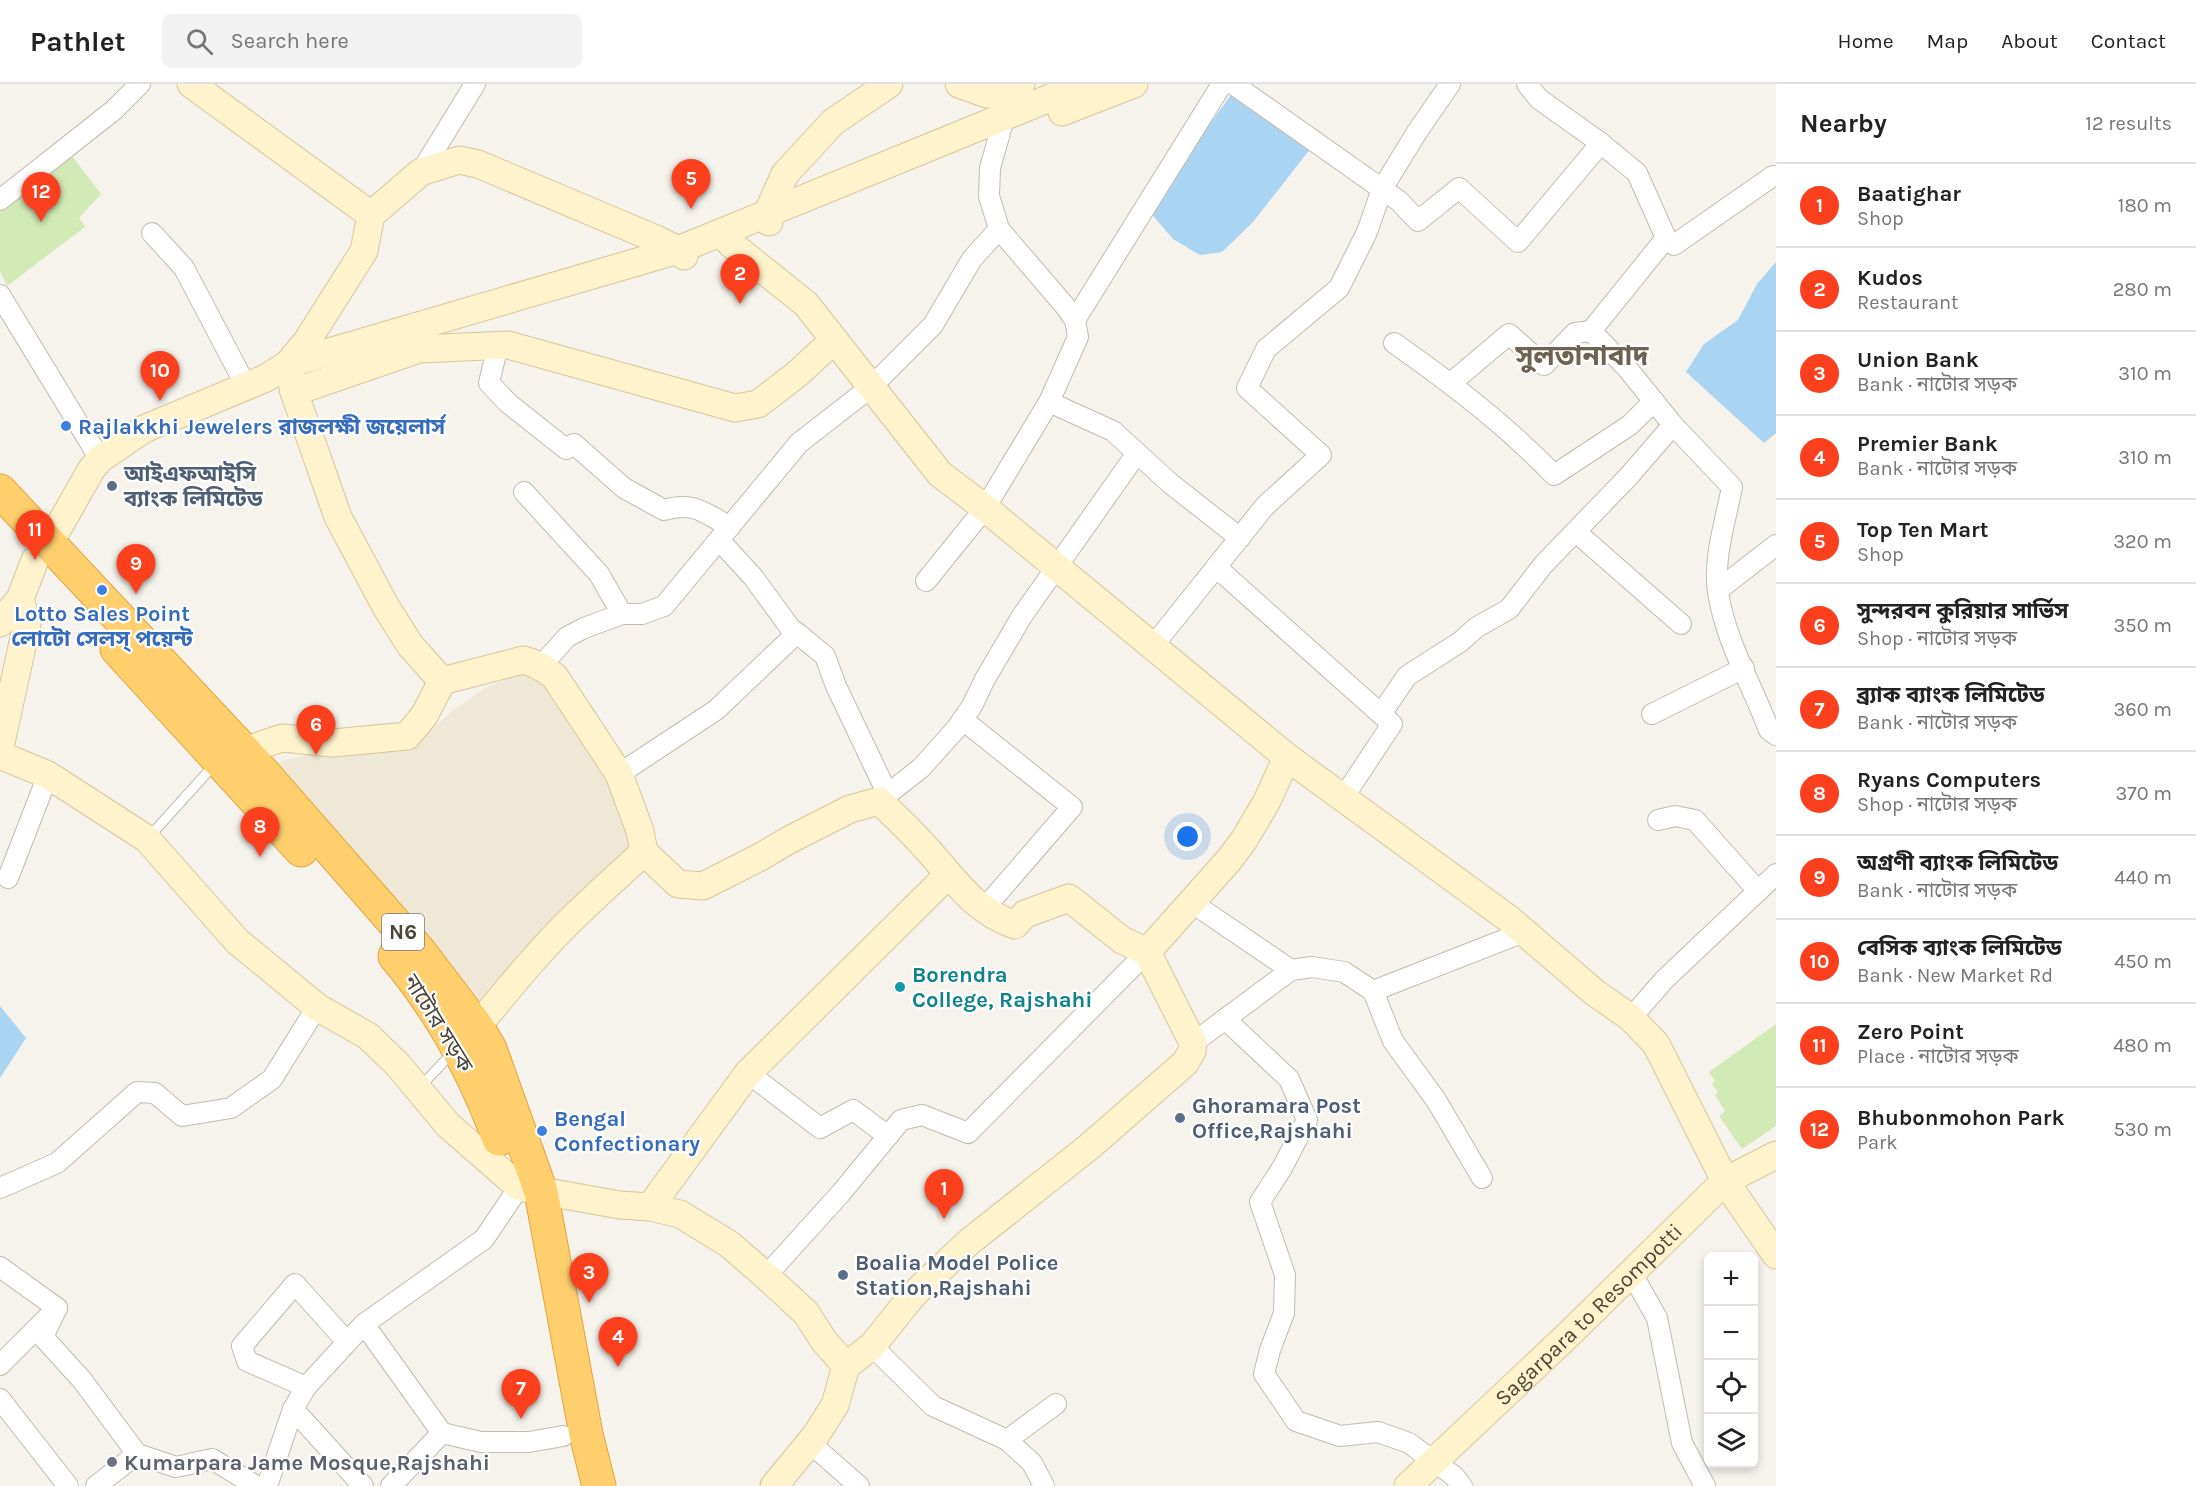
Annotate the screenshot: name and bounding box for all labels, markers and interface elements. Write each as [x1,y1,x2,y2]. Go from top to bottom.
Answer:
search box [162,14,582,68]
text: Pathlet [30,25,126,58]
icon: search [183,25,216,58]
text: Search here [231,28,349,54]
text: Home [1838,29,1894,53]
text: Map [1927,29,1968,53]
text: About [2001,29,2058,53]
text: Contact [2091,29,2166,53]
text: Nearby [1800,108,1887,139]
text: 12 results [2085,112,2172,135]
pin: 5 [672,160,710,209]
pin: 12 [22,172,60,222]
text: Baatighar [1857,181,1961,207]
text: 1 [1816,194,1823,217]
text: 180 m [2118,194,2172,217]
text: Shop [1857,207,1904,230]
pin: 2 [720,254,760,304]
text: Kudos [1857,265,1923,291]
text: 2 [1813,278,1826,301]
text: 280 m [2113,278,2172,301]
text: Restaurant [1857,291,1959,314]
district label: সুলতানাবাদ [1515,339,1650,373]
text: Union Bank [1857,347,1979,373]
pin: 10 [140,352,180,401]
text: 3 [1813,362,1826,385]
text: 310 m [2118,362,2172,385]
text: Bank · নাটোর সড়ক [1857,373,2017,396]
place label: Rajlakkhi Jewelers রাজলক্ষী জয়েলার্স [78,413,447,440]
marker: Rajlakkhi Jewelers রাজলক্ষী জয়েলার্স [59,419,73,433]
text: Premier Bank [1857,431,1998,457]
text: 4 [1814,446,1825,469]
text: 310 m [2118,446,2172,469]
text: Bank · নাটোর সড়ক [1857,457,2017,480]
place label: আইএফআইসি ব্যাংক লিমিটেড [123,461,264,512]
marker: আইএফআইসি ব্যাংক লিমিটেড [105,479,119,493]
pin: 11 [15,510,54,560]
text: Top Ten Mart [1857,517,1988,543]
text: 5 [1814,530,1825,553]
text: 320 m [2113,530,2172,553]
text: Shop [1857,543,1904,566]
pin: 9 [116,544,156,594]
marker: Lotto Sales Point লোটো সেলস্ পয়েন্ট [95,583,109,597]
text: সুন্দরবন কুরিয়ার সার্ভিস [1857,598,2069,624]
place label: Lotto Sales Point লোটো সেলস্ পয়েন্ট [11,601,194,652]
text: 6 [1813,614,1826,637]
text: 350 m [2114,614,2172,637]
text: Shop · নাটোর সড়ক [1857,627,2017,650]
text: ব্র্যাক ব্যাংক লিমিটেড [1857,682,2045,708]
text: 7 [1815,698,1824,721]
text: 360 m [2113,698,2172,721]
pin: 6 [296,706,336,755]
text: Bank · নাটোর সড়ক [1857,711,2017,734]
text: Ryans Computers [1857,767,2041,793]
text: 8 [1813,782,1826,805]
text: 370 m [2115,782,2172,805]
text: Shop · নাটোর সড়ক [1857,793,2017,816]
pin: 8 [240,808,280,857]
your location [1173,822,1202,851]
text: অগ্রণী ব্যাংক লিমিটেড [1857,850,2058,876]
text: 9 [1813,866,1826,889]
text: 440 m [2114,866,2172,889]
text: Bank · নাটোর সড়ক [1857,879,2017,902]
road number: N6 [382,914,424,950]
text: বেসিক ব্যাংক লিমিটেড [1857,935,2062,961]
text: 10 [1810,950,1829,973]
text: 450 m [2114,950,2172,973]
place label: Borendra College, Rajshahi [912,962,1093,1013]
text: Bank · New Market Rd [1857,964,2053,987]
street label: নাটোর সড়ক [397,969,479,1077]
marker: Borendra College, Rajshahi [893,980,907,994]
text: Zero Point [1857,1019,1964,1045]
text: 11 [1812,1034,1827,1057]
text: 480 m [2113,1034,2172,1057]
text: Place · নাটোর সড়ক [1857,1045,2019,1068]
place label: Ghoramara Post Office,Rajshahi [1192,1093,1361,1144]
text: Bhubonmohon Park [1857,1105,2064,1131]
place label: Bengal Confectionary [554,1106,700,1157]
marker: Ghoramara Post Office,Rajshahi [1173,1111,1187,1125]
text: 12 [1810,1118,1829,1141]
text: 530 m [2114,1118,2172,1141]
marker: Bengal Confectionary [535,1124,549,1138]
text: Park [1857,1131,1898,1154]
pin: 1 [924,1170,964,1219]
street label: Sagarpara to Resompotti [1490,1218,1688,1411]
place label: Boalia Model Police Station,Rajshahi [855,1250,1059,1301]
map controls [1704,1252,1758,1468]
button: + [1704,1252,1758,1306]
pin: 3 [570,1254,608,1303]
marker: Boalia Model Police Station,Rajshahi [836,1268,850,1282]
button: − [1704,1306,1758,1360]
pin: 4 [598,1318,638,1367]
button: locate [1704,1360,1758,1414]
pin: 7 [502,1370,540,1419]
button: layers [1704,1414,1758,1468]
place label: Kumarpara Jame Mosque,Rajshahi [124,1450,490,1476]
marker: Kumarpara Jame Mosque,Rajshahi [105,1455,119,1469]

